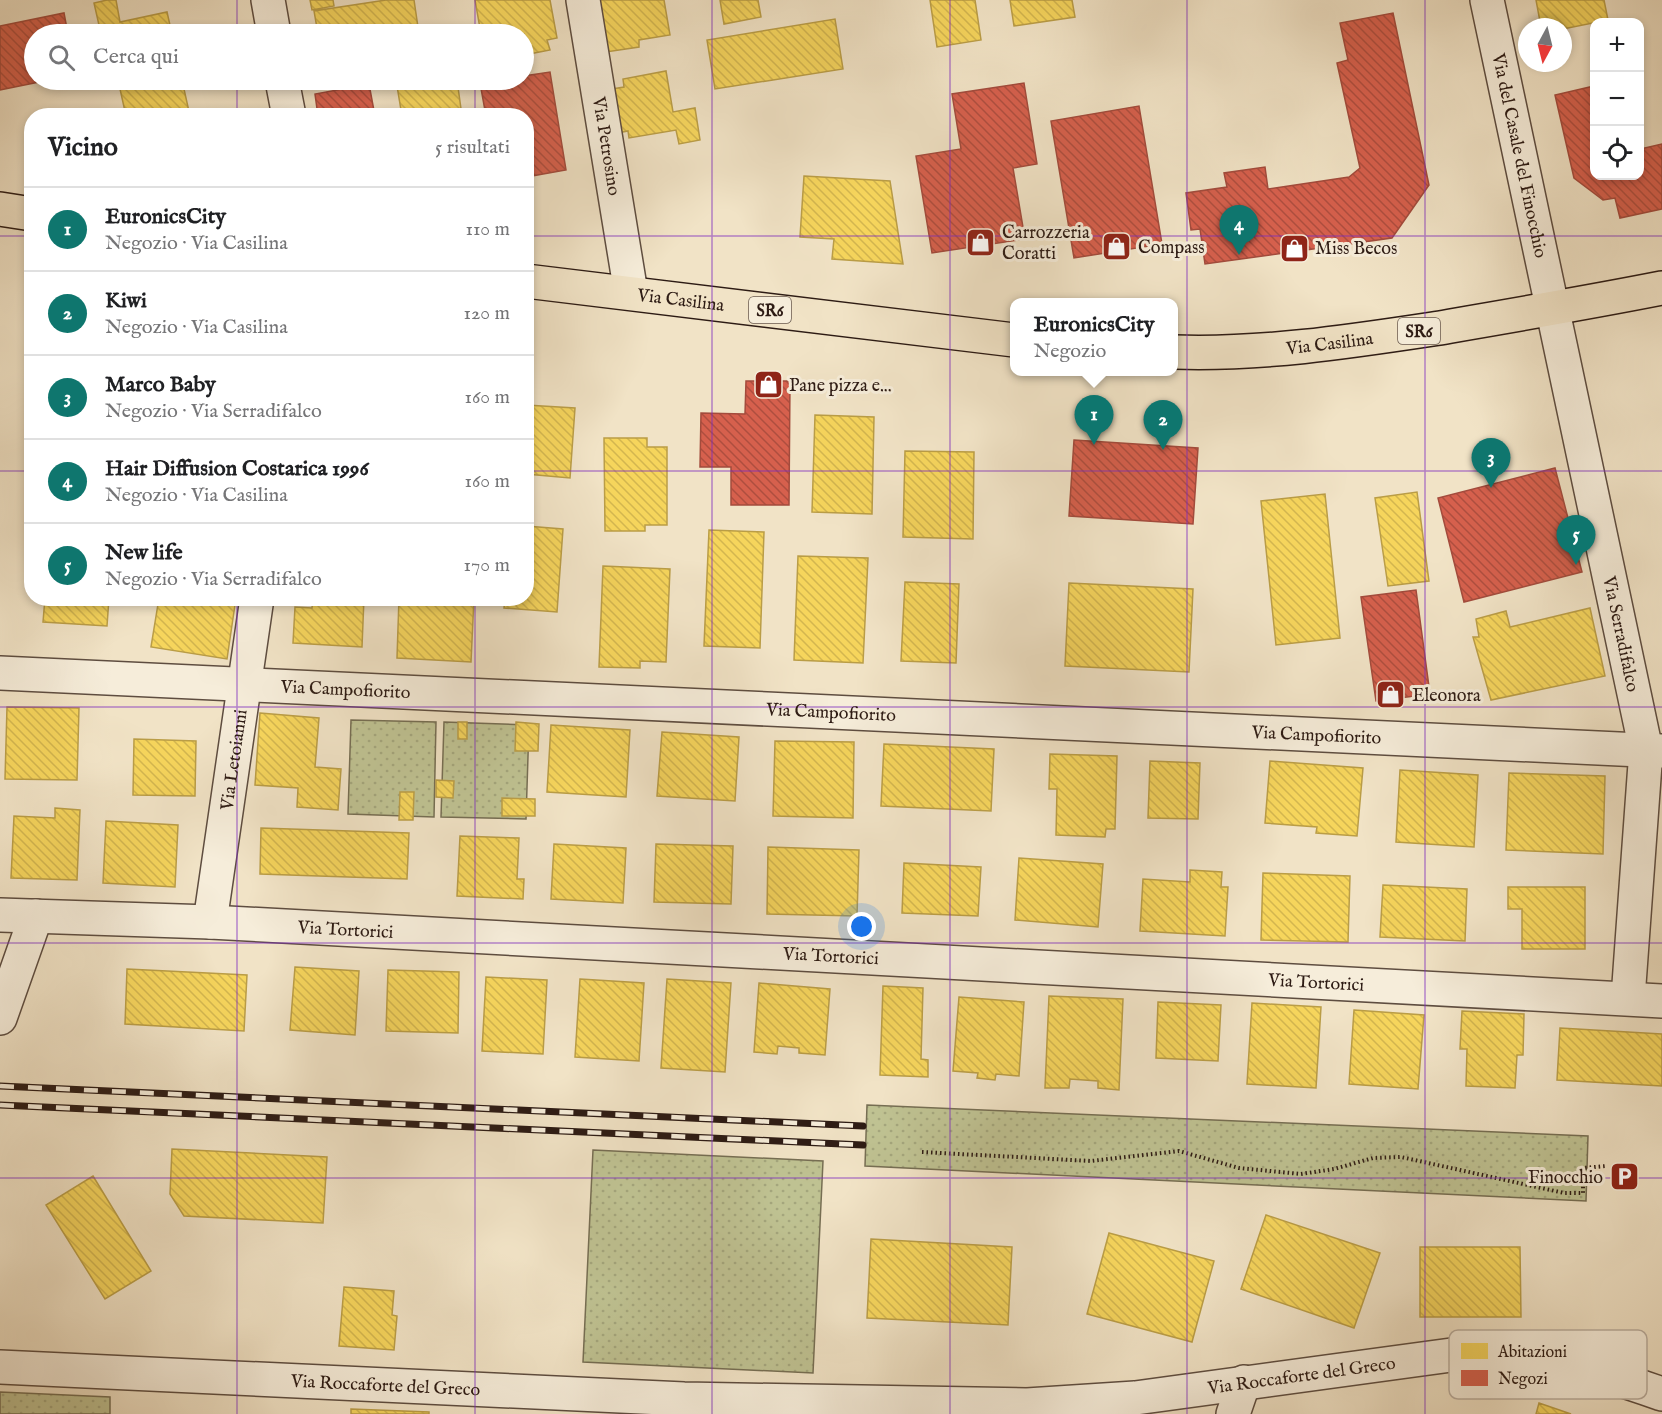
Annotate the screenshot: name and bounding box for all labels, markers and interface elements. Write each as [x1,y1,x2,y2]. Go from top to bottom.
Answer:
north arrow [1518,18,1572,72]
map controls [1590,18,1644,180]
button: + [1590,18,1644,72]
search box [24,24,534,90]
icon: search [45,41,78,74]
text: Cerca qui [93,43,179,71]
street label: Via del Casale del Finocchio [1485,50,1551,261]
button: − [1590,72,1644,126]
street label: Via Petrosino [586,94,625,198]
button: locate [1590,126,1644,180]
text: Vicino [48,131,118,164]
text: 5 risultati [435,135,510,160]
text: EuronicsCity [105,203,226,231]
pin: 4 [1220,206,1258,255]
text: 1 [64,217,71,242]
text: 110 m [466,217,510,242]
place label: Carrozzeria Coratti [1002,222,1090,266]
shop icon: Carrozzeria Coratti [965,226,997,258]
text: Negozio · Via Casilina [105,231,288,256]
shop icon: Compass [1101,231,1133,263]
shop icon: Miss Becos [1278,232,1310,264]
place label: Compass [1138,237,1205,260]
place label: Miss Becos [1315,238,1397,261]
street label: Via Casilina [635,284,726,318]
text: Kiwi [105,287,147,315]
road number: SR6 [749,297,791,323]
popup [1010,298,1178,376]
text: 2 [63,301,72,326]
text: 120 m [464,301,510,326]
text: EuronicsCity [1033,311,1155,339]
text: Negozio · Via Casilina [105,315,288,340]
road number: SR6 [1398,318,1440,344]
street label: Via Casilina [1284,328,1375,361]
text: Negozio [1033,339,1106,364]
shop icon: Pane pizza e... [752,369,784,401]
text: Marco Baby [105,371,216,399]
place label: Pane pizza e... [789,375,892,398]
text: 3 [64,385,71,410]
text: 160 m [464,385,510,410]
pin: 1 [1074,396,1114,445]
text: Negozio · Via Serradifalco [105,399,322,424]
pin: 2 [1144,400,1182,450]
pin: 3 [1472,438,1510,488]
text: Hair Diffusion Costarica 1996 [105,455,369,483]
text: 4 [63,469,72,494]
text: 160 m [464,469,510,494]
text: Negozio · Via Casilina [105,483,288,508]
pin: 5 [1556,516,1596,565]
text: New life [105,539,183,567]
text: 5 [64,553,71,578]
text: 170 m [464,553,510,578]
text: Negozio · Via Serradifalco [105,567,322,592]
street label: Via Serradifalco [1596,573,1643,695]
street label: Via Campofiorito [279,676,411,705]
shop icon: Eleonora [1375,679,1407,711]
place label: Eleonora [1412,685,1481,708]
street label: Via Campofiorito [765,699,897,728]
street label: Via Letoianni [216,708,254,813]
street label: Via Campofiorito [1250,722,1382,751]
your location [847,912,876,941]
street label: Via Tortorici [296,917,394,945]
street label: Via Tortorici [781,943,880,971]
street label: Via Tortorici [1267,970,1365,998]
parking icon: Finocchio [1608,1161,1640,1193]
place label: Finocchio [1528,1167,1603,1190]
legend [1449,1330,1647,1399]
text: Abitazioni [1497,1343,1567,1363]
street label: Via Roccaforte del Greco [1205,1353,1397,1401]
text: Negozi [1498,1370,1548,1390]
street label: Via Roccaforte del Greco [289,1371,481,1402]

